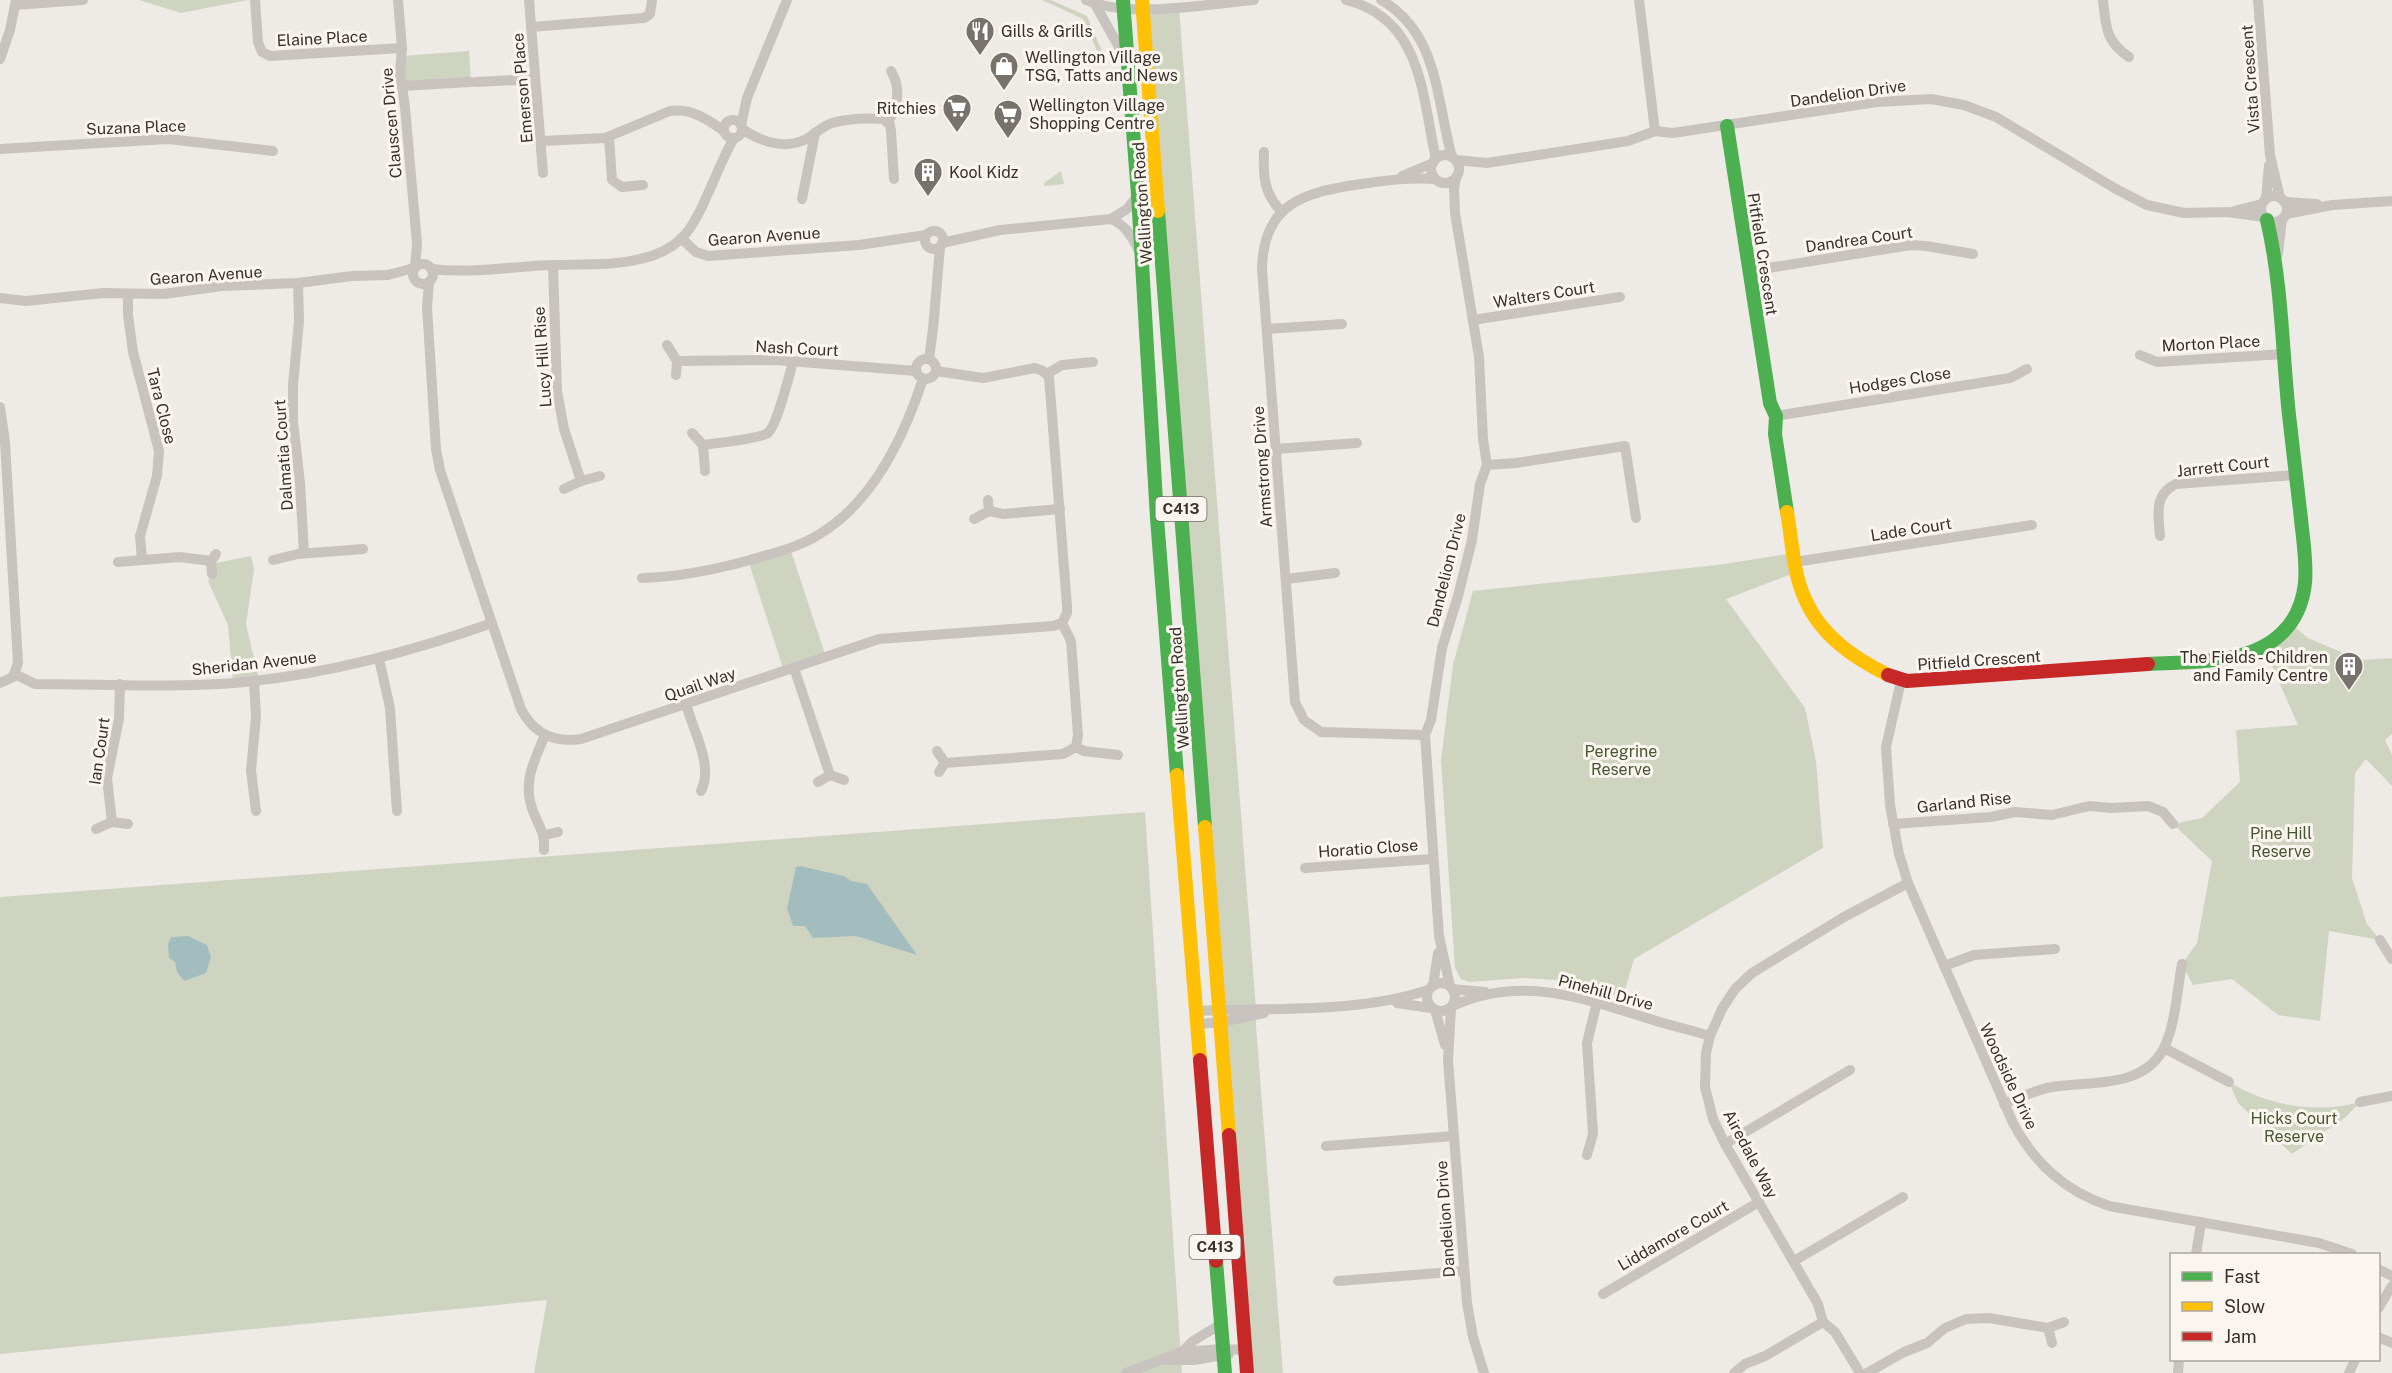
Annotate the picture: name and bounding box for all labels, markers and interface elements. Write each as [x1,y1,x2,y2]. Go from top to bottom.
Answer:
restaurant icon: Gills & Grills [964,15,996,57]
place label: Gills & Grills [1001,22,1093,41]
street label: Vista Crescent [2237,24,2264,134]
street label: Elaine Place [276,27,368,50]
street label: Emerson Place [508,32,537,144]
place label: Wellington Village TSG, Tatts and News [1025,48,1178,85]
shop icon: Wellington Village TSG, Tatts and News [988,50,1020,92]
street label: Clauscen Drive [377,67,406,179]
street label: Dandelion Drive [1789,76,1907,111]
supermarket icon: Ritchies [941,92,973,134]
place label: Wellington Village Shopping Centre [1029,96,1165,133]
supermarket icon: Wellington Village Shopping Centre [992,98,1024,140]
place label: Ritchies [876,99,936,118]
street label: Suzana Place [86,116,186,139]
street label: Wellington Road [1129,141,1156,265]
building icon: Kool Kidz [912,156,944,198]
place label: Kool Kidz [949,163,1019,182]
street label: Pitfield Crescent [1743,191,1782,317]
street label: Gearon Avenue [707,223,821,250]
street label: Dandrea Court [1804,223,1914,256]
street label: Gearon Avenue [149,262,263,289]
street label: Walters Court [1492,277,1596,312]
street label: Lucy Hill Rise [529,306,555,408]
street label: Morton Place [2161,331,2261,356]
street label: Nash Court [755,337,839,360]
street label: Hodges Close [1848,363,1952,398]
street label: Tara Close [143,366,180,446]
street label: Dalmatia Court [270,399,297,511]
street label: Armstrong Drive [1249,405,1276,529]
street label: Jarrett Court [2176,452,2270,481]
road number: C413 [1156,497,1206,521]
street label: Dandelion Drive [1423,511,1470,629]
street label: Lade Court [1869,514,1953,545]
street label: Wellington Road [1166,626,1193,750]
street label: Sheridan Avenue [191,647,318,680]
street label: Pitfield Crescent [1917,647,2041,674]
place label: The Fields - Children and Family Centre [2180,648,2328,685]
building icon: The Fields - Children and Family Centre [2333,650,2365,692]
street label: Quail Way [662,663,739,706]
street label: Ian Court [85,716,114,786]
park label: Peregrine Reserve [1585,742,1657,779]
street label: Garland Rise [1916,788,2012,817]
park label: Pine Hill Reserve [2250,824,2312,861]
street label: Horatio Close [1317,836,1419,861]
street label: Pinehill Drive [1556,971,1655,1014]
street label: Woodside Drive [1976,1020,2041,1132]
street label: Airedale Way [1719,1107,1782,1202]
park label: Hicks Court Reserve [2250,1109,2338,1146]
street label: Dandelion Drive [1432,1160,1459,1278]
street label: Liddamore Court [1615,1196,1732,1275]
road number: C413 [1190,1235,1240,1259]
legend [2170,1253,2380,1361]
text: Fast [2224,1266,2260,1287]
text: Slow [2224,1296,2265,1317]
text: Jam [2224,1326,2257,1347]

